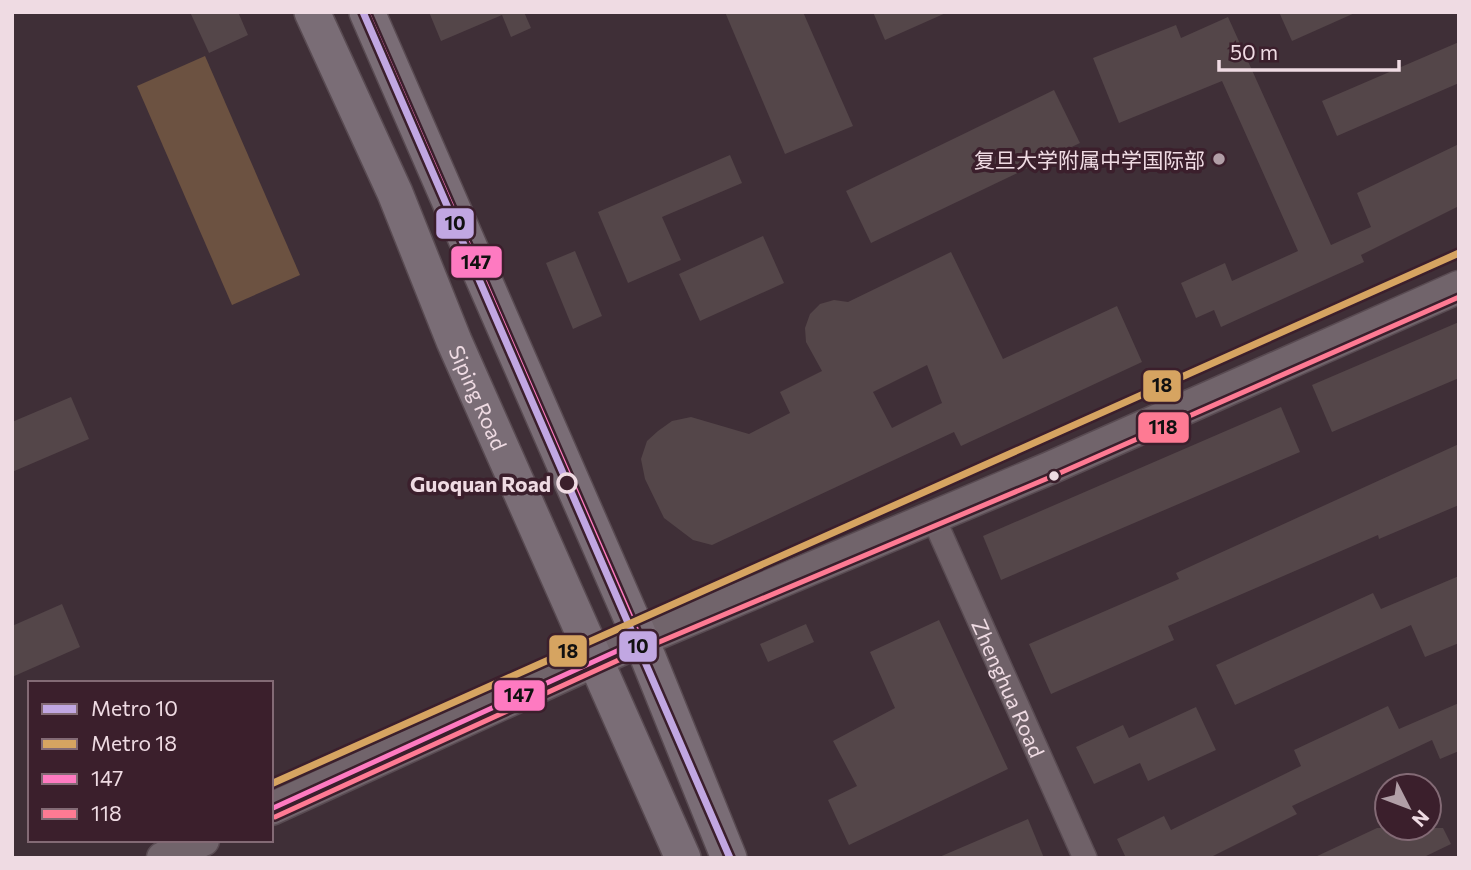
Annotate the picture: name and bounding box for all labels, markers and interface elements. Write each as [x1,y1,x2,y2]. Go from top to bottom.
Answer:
scale bar [1219,28,1399,72]
text: 50 m [1230,39,1278,64]
place label: 复旦大学附属中学国际部 [974,147,1205,172]
marker: 复旦大学附属中学国际部 [1211,151,1227,167]
line badge: 10 [435,207,475,240]
text: 10 [444,211,466,234]
line badge: 147 [450,245,503,279]
text: 147 [461,250,491,273]
street label: Siping Road [445,341,513,454]
line badge: 18 [1142,369,1182,403]
text: 18 [1152,373,1172,396]
line badge: 118 [1137,411,1190,444]
text: 118 [1149,415,1177,438]
unlabelled marker [1047,469,1061,483]
place label: Guoquan Road [410,471,551,496]
marker: Guoquan Road [557,473,577,493]
street label: Zhenghua Road [967,615,1051,761]
line badge: 10 [618,630,658,663]
line badge: 18 [548,634,588,668]
text: 10 [627,634,649,657]
text: 18 [558,639,578,662]
line badge: 147 [493,679,546,712]
legend [28,681,273,842]
text: 147 [504,683,534,706]
text: Metro 10 [91,695,178,720]
text: Metro 18 [91,730,177,755]
text: 147 [91,765,123,790]
north arrow [1373,772,1443,842]
text: 118 [91,800,122,825]
text: N [1408,806,1434,832]

